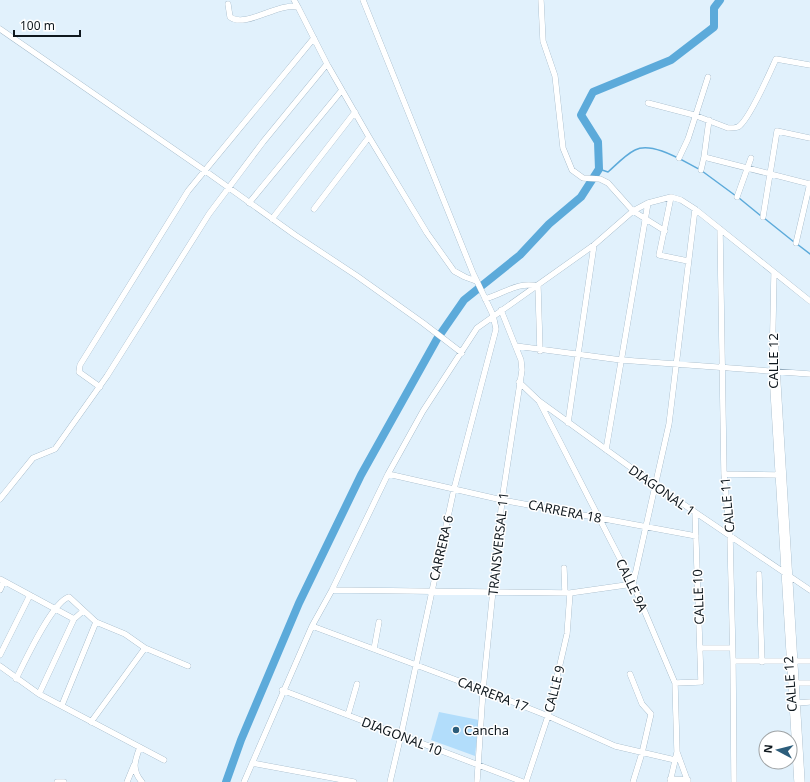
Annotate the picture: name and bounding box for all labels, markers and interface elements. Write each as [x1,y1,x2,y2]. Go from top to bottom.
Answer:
scale bar [14,12,80,38]
text: 100 m [20,17,55,34]
street label: CALLE 12 [764,333,782,389]
street label: DIAGONAL 1 [625,460,699,520]
street label: CALLE 11 [716,477,738,533]
street label: TRANSVERSAL 11 [484,491,512,597]
street label: CARRERA 18 [527,495,603,527]
street label: CARRERA 6 [425,513,457,583]
street label: CALLE 9A [612,556,652,615]
street label: CALLE 10 [688,569,708,625]
street label: CALLE 12 [779,656,801,712]
street label: CALLE 9 [539,663,569,715]
street label: CARRERA 17 [455,672,531,716]
street label: DIAGONAL 10 [359,712,445,760]
place label: Cancha [464,721,509,739]
marker: Cancha [451,725,461,735]
north arrow [758,730,798,770]
text: N [760,743,776,754]

